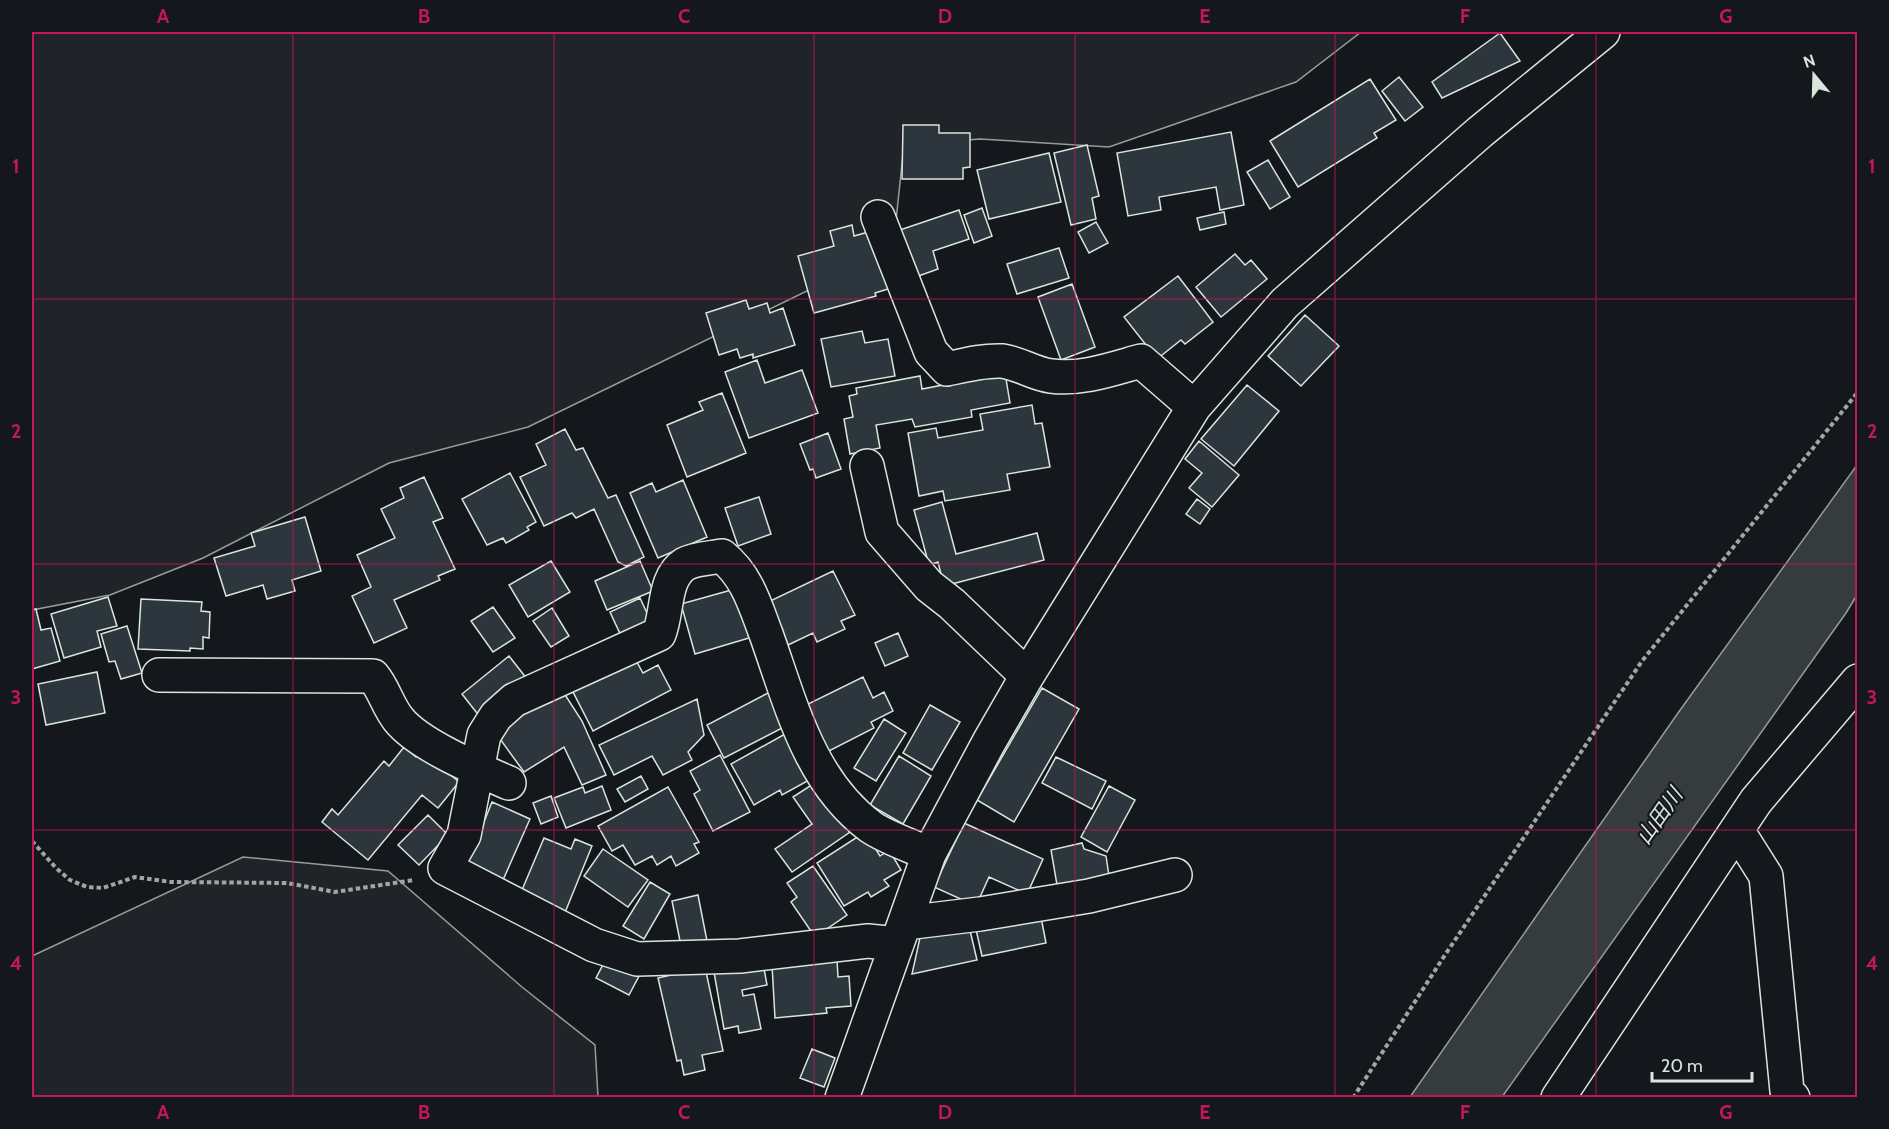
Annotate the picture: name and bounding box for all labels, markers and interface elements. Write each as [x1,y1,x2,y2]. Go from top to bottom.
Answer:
text: A [157,4,170,28]
text: B [418,4,430,28]
text: C [678,4,690,28]
text: D [938,4,952,28]
text: E [1199,4,1211,28]
text: F [1460,4,1471,28]
text: G [1719,4,1733,28]
north arrow [1784,45,1844,105]
text: N [1801,50,1818,72]
text: 1 [12,154,20,178]
text: 1 [1868,154,1876,178]
text: 2 [11,419,21,443]
text: 2 [1867,419,1877,443]
text: 3 [11,685,21,709]
text: 3 [1867,685,1877,709]
water label: 山田川 [1631,781,1688,849]
text: 4 [10,951,22,975]
text: 4 [1866,951,1878,975]
scale bar [1652,1045,1752,1083]
text: 20 m [1661,1055,1703,1077]
text: A [157,1100,170,1124]
text: B [418,1100,430,1124]
text: C [678,1100,690,1124]
text: D [938,1100,952,1124]
text: E [1199,1100,1211,1124]
text: F [1460,1100,1471,1124]
text: G [1719,1100,1733,1124]

